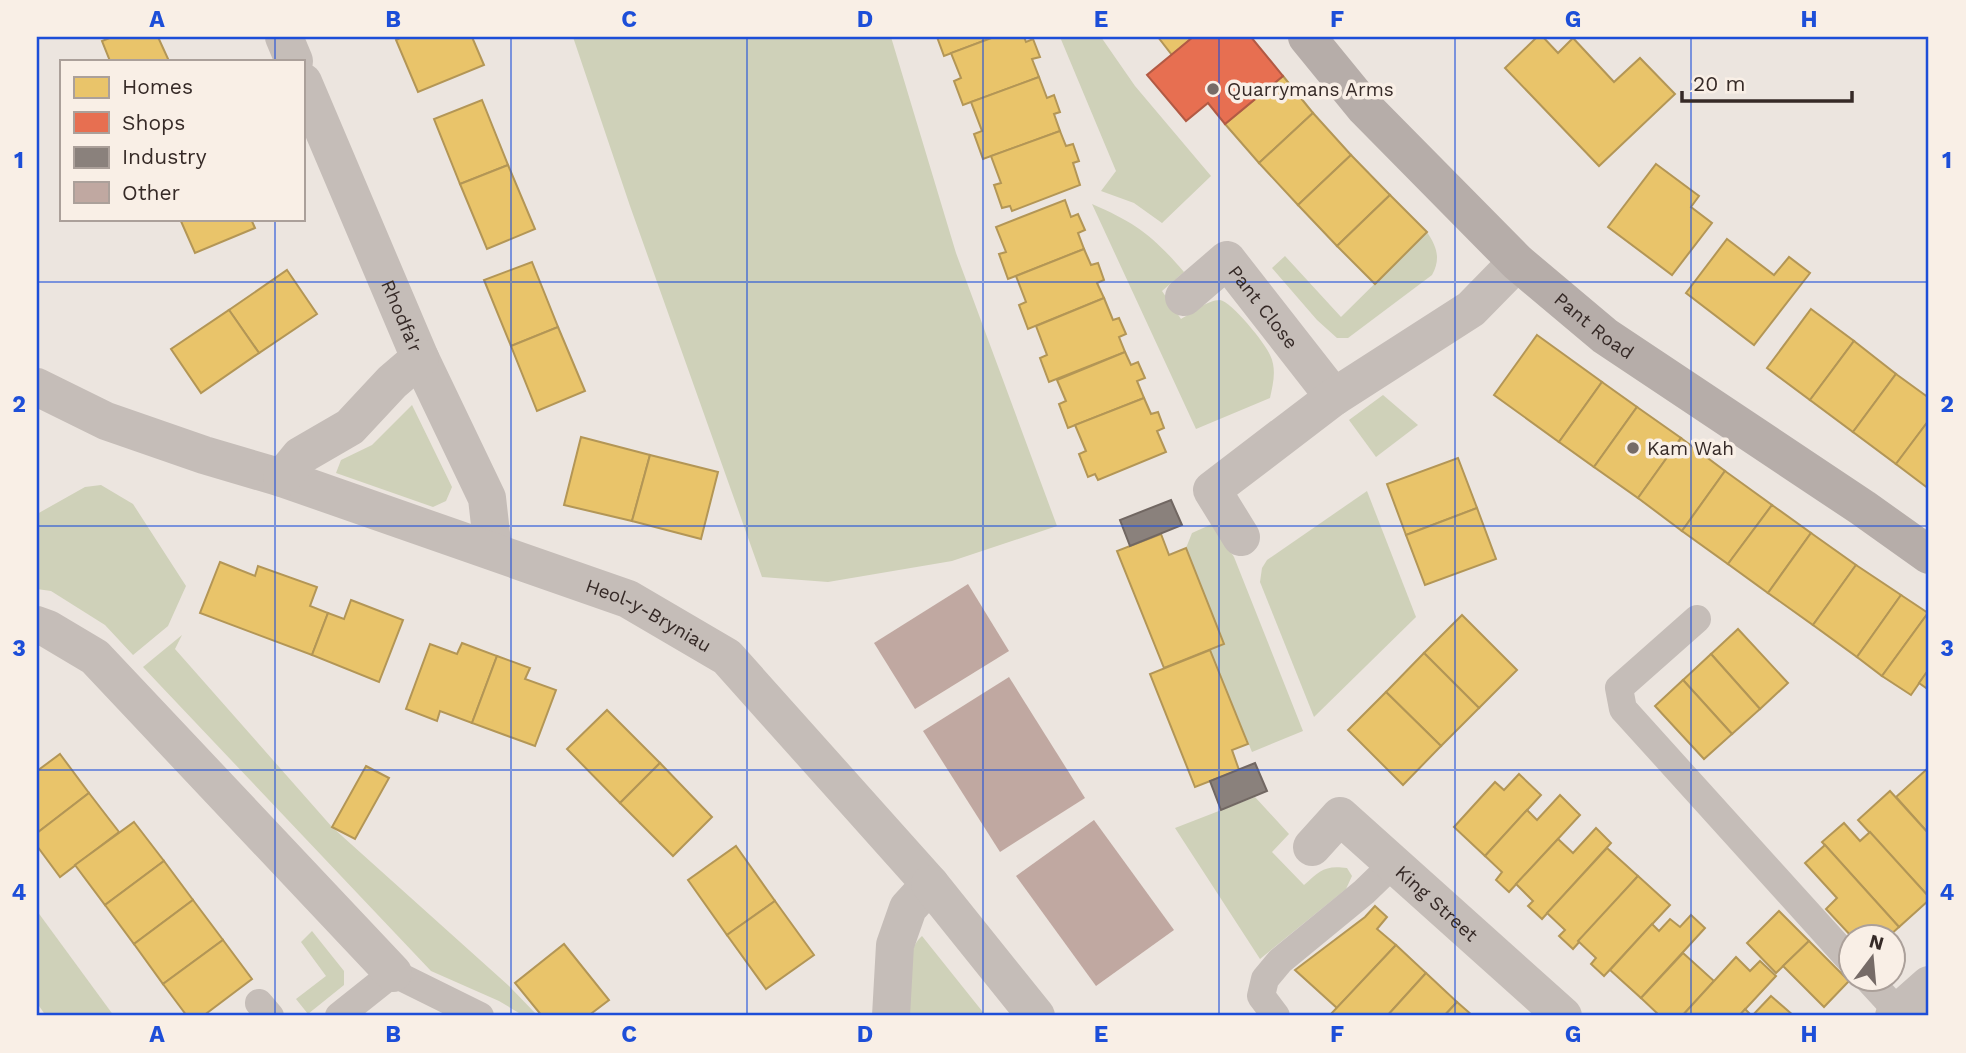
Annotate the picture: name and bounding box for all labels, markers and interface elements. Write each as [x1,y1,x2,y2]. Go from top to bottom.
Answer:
text: A [149,6,165,33]
text: B [385,6,401,33]
text: C [621,6,637,33]
text: D [857,6,873,33]
text: E [1094,6,1108,33]
text: F [1330,6,1344,33]
text: G [1565,6,1581,33]
text: H [1800,6,1818,33]
legend [60,60,304,220]
scale bar [1682,60,1852,104]
text: 20 m [1693,71,1745,96]
text: Homes [122,74,193,99]
place label: Quarrymans Arms [1227,78,1394,101]
marker: Quarrymans Arms [1205,81,1221,97]
text: Shops [122,110,185,135]
text: Industry [122,144,207,169]
text: 1 [14,147,24,174]
text: 1 [1942,147,1952,174]
text: Other [122,180,181,205]
street label: Pant Close [1224,260,1303,353]
street label: Rhodfa'r [377,276,428,356]
street label: Pant Road [1550,287,1638,364]
text: 2 [12,391,26,418]
text: 2 [1940,391,1954,418]
place label: Kam Wah [1647,437,1734,460]
marker: Kam Wah [1625,440,1641,456]
street label: Heol-y-Bryniau [583,574,716,657]
text: 3 [12,635,26,662]
text: 3 [1940,635,1954,662]
street label: King Street [1391,860,1483,946]
text: 4 [12,879,27,906]
text: 4 [1940,879,1955,906]
north arrow [1836,923,1906,993]
text: N [1867,929,1886,955]
text: A [149,1021,165,1048]
text: B [385,1021,401,1048]
text: C [621,1021,637,1048]
text: D [857,1021,873,1048]
text: E [1094,1021,1108,1048]
text: F [1330,1021,1344,1048]
text: G [1565,1021,1581,1048]
text: H [1800,1021,1818,1048]

